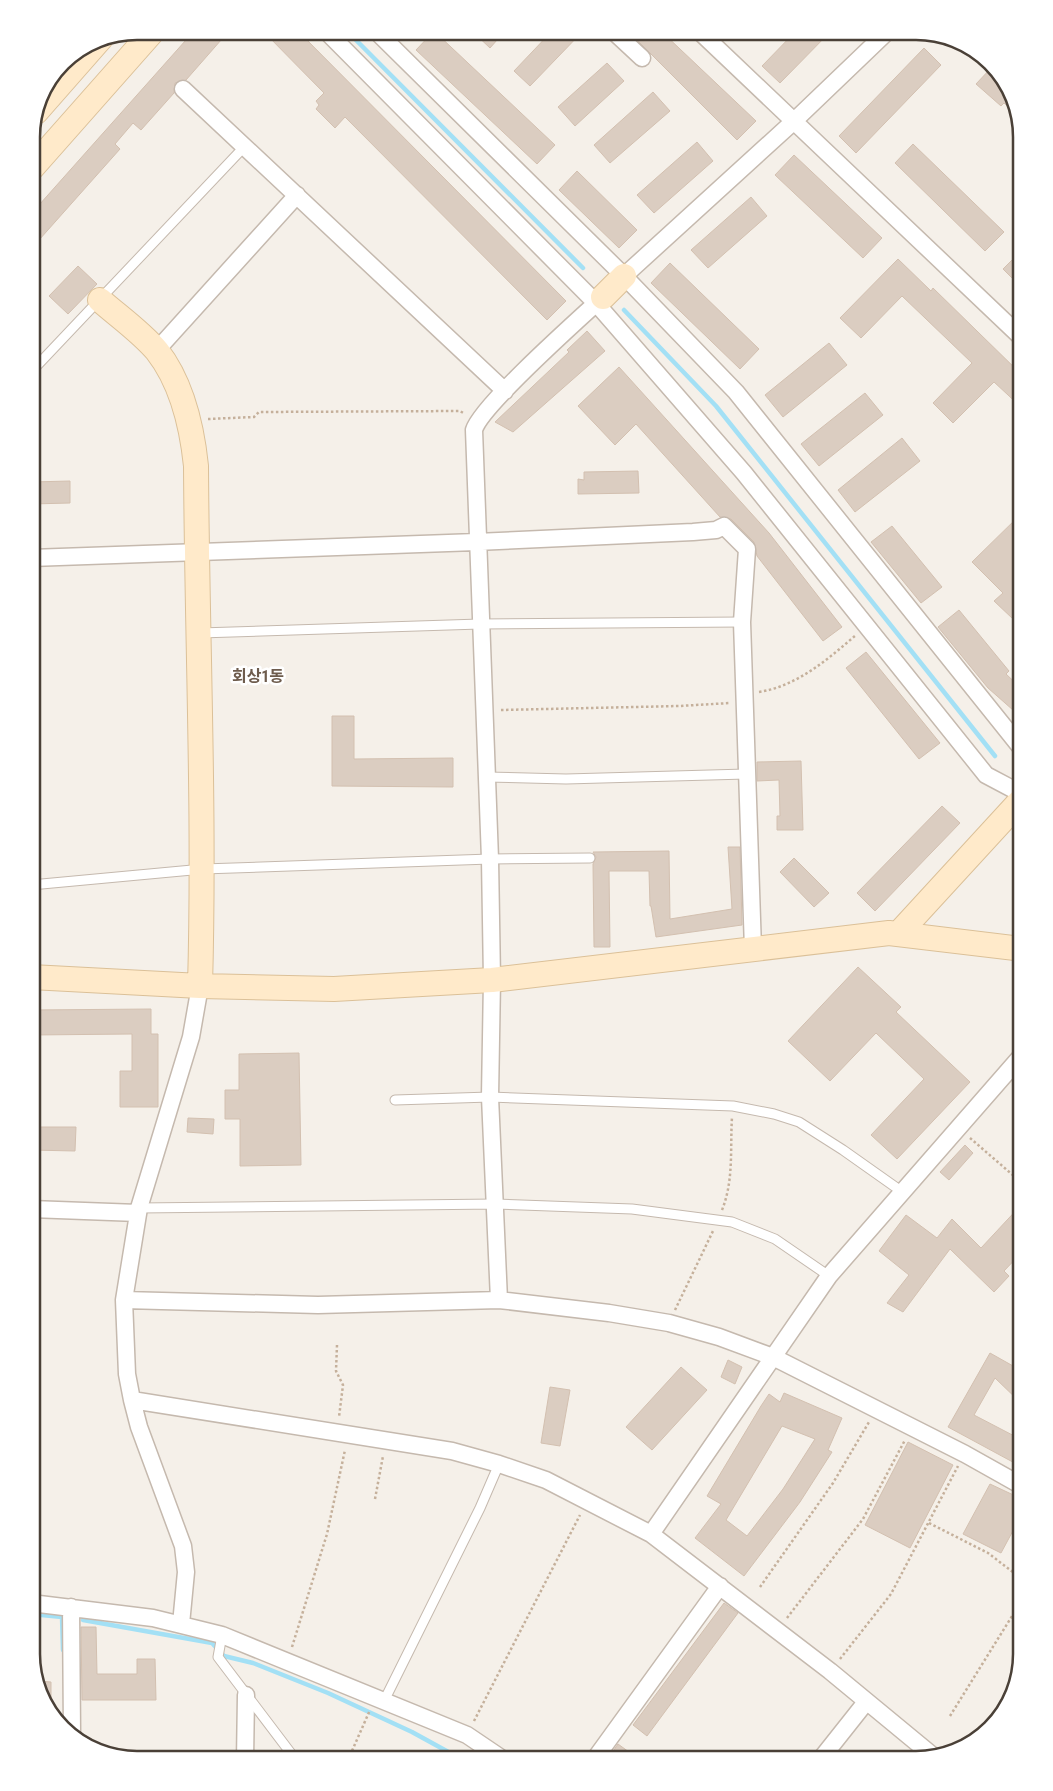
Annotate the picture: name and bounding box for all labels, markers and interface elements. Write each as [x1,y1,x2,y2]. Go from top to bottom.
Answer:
district label: 회상1동 [232,667,284,686]

